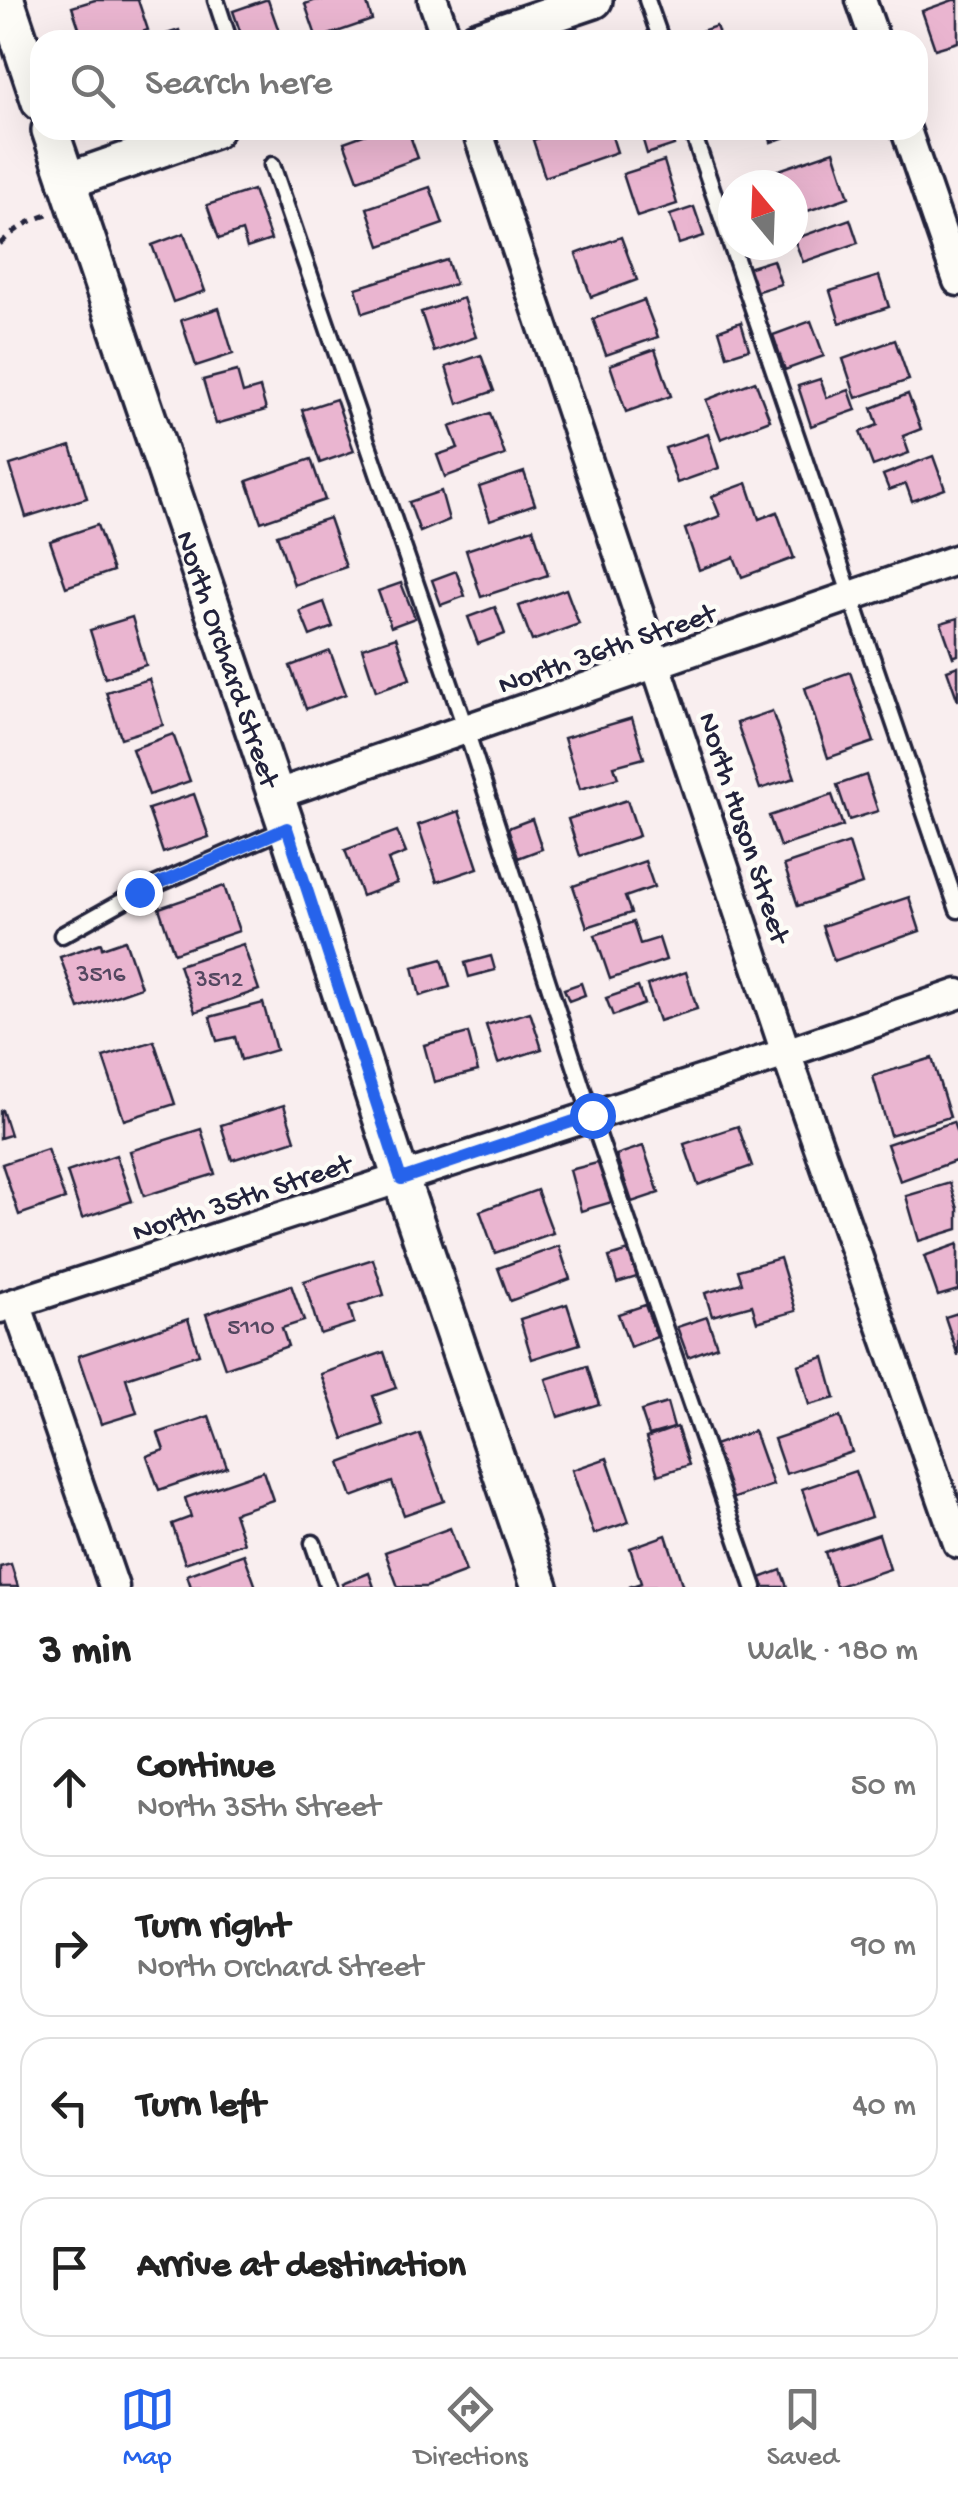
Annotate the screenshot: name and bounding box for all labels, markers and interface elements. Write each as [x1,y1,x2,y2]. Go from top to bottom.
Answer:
search box [30,30,928,140]
icon: search [65,58,120,113]
text: Search here [145,63,332,107]
north arrow [718,170,808,260]
street label: North Orchard Street [165,527,286,795]
street label: North 36th Street [494,597,723,705]
street label: North Huson Street [688,709,796,951]
route end [117,870,163,916]
house number: 3516 [76,962,126,991]
house number: 3512 [194,967,243,996]
route start [570,1093,616,1139]
street label: North 35th Street [129,1148,359,1252]
house number: 5110 [227,1315,275,1344]
text: 3 min [40,1628,131,1677]
text: Walk · 180 m [748,1633,918,1671]
text: Continue [137,1746,275,1790]
icon: ahead [42,1760,97,1815]
text: 50 m [851,1768,916,1806]
text: North 35th Street [137,1790,380,1828]
text: Turn right [137,1906,289,1950]
icon: right [42,1920,97,1975]
text: 90 m [852,1928,916,1966]
text: North Orchard Street [137,1950,423,1988]
icon: left [42,2080,97,2135]
text: Turn left [137,2085,265,2129]
text: 40 m [852,2088,916,2126]
icon: arrive [42,2240,97,2295]
text: Arrive at destination [137,2245,466,2289]
tab: Map [120,2382,175,2475]
tab: Directions [414,2382,528,2475]
tab: Saved [767,2382,838,2475]

